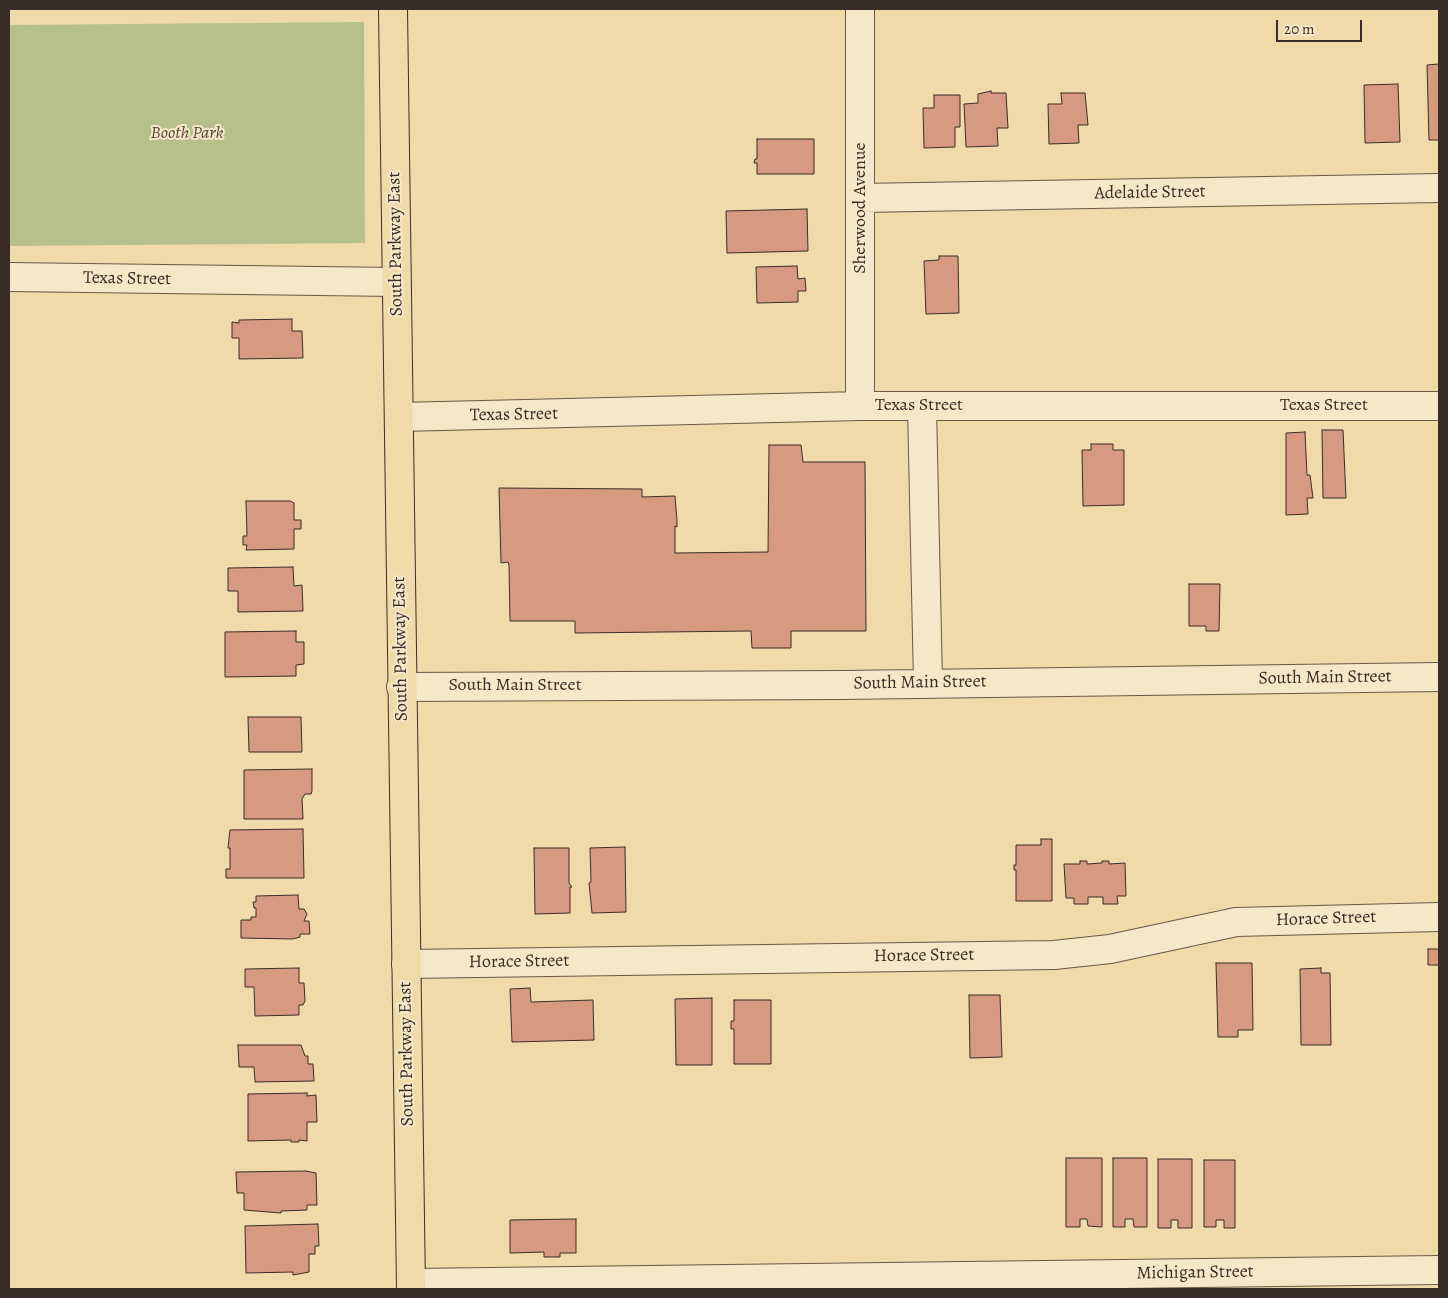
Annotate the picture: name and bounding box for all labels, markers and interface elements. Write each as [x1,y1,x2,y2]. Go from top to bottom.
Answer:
scale bar [1278,10,1364,42]
text: 20 m [1284,19,1315,39]
park label: Booth Park [151,123,223,145]
street label: Sherwood Avenue [850,142,872,274]
street label: South Parkway East [384,171,408,317]
street label: Adelaide Street [1094,181,1206,205]
street label: Texas Street [83,267,171,291]
street label: Texas Street [875,395,963,417]
street label: Texas Street [1280,395,1368,417]
street label: Texas Street [470,403,558,427]
street label: South Parkway East [389,576,413,722]
street label: South Main Street [1258,666,1392,690]
street label: South Main Street [853,671,987,695]
street label: South Main Street [448,675,582,697]
street label: Horace Street [1275,906,1377,932]
street label: Horace Street [874,944,974,968]
street label: Horace Street [469,950,569,974]
street label: South Parkway East [395,981,419,1127]
street label: Michigan Street [1136,1261,1254,1285]

